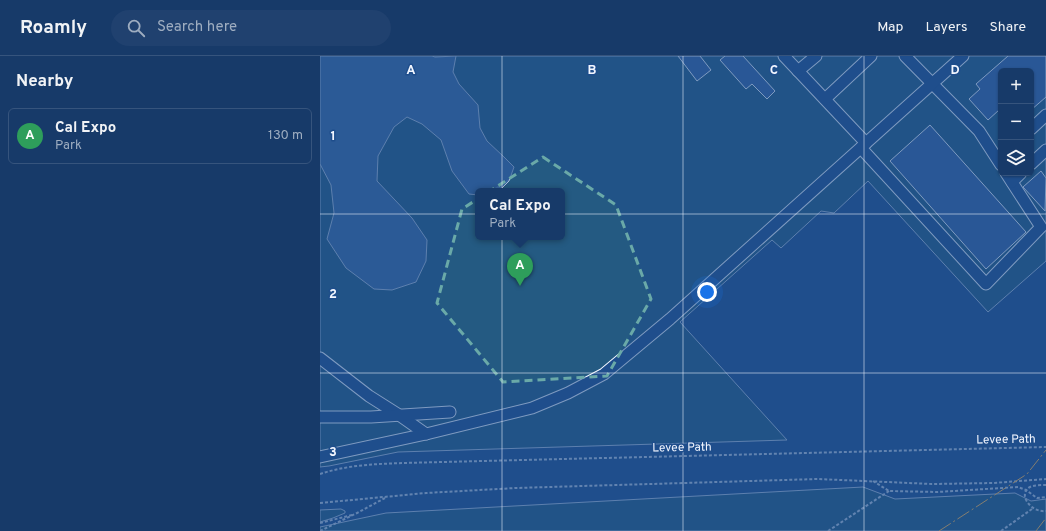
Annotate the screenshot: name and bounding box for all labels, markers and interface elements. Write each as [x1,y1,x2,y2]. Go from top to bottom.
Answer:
search box [111,10,391,46]
text: Roamly [20,16,87,40]
icon: search [125,17,147,39]
text: Search here [157,18,237,37]
text: Map [877,19,903,36]
text: Layers [925,19,967,36]
text: Share [989,19,1026,36]
text: A [406,63,416,79]
text: B [588,63,597,79]
text: C [770,63,778,79]
text: D [950,63,960,79]
map controls [998,68,1034,176]
button: + [998,68,1034,104]
text: Nearby [16,71,73,93]
button: − [998,104,1034,140]
text: Cal Expo [55,119,116,138]
text: A [25,128,35,144]
text: 130 m [268,128,303,144]
text: 1 [330,129,336,145]
text: Park [55,138,82,154]
button: layers [998,140,1034,176]
popup [475,188,565,240]
text: Cal Expo [489,197,551,216]
text: Park [489,216,516,232]
pin: A [507,253,533,286]
your location [697,282,717,302]
text: 2 [329,287,337,303]
street label: Levee Path [976,431,1036,449]
street label: Levee Path [652,439,712,457]
text: 3 [329,445,337,461]

